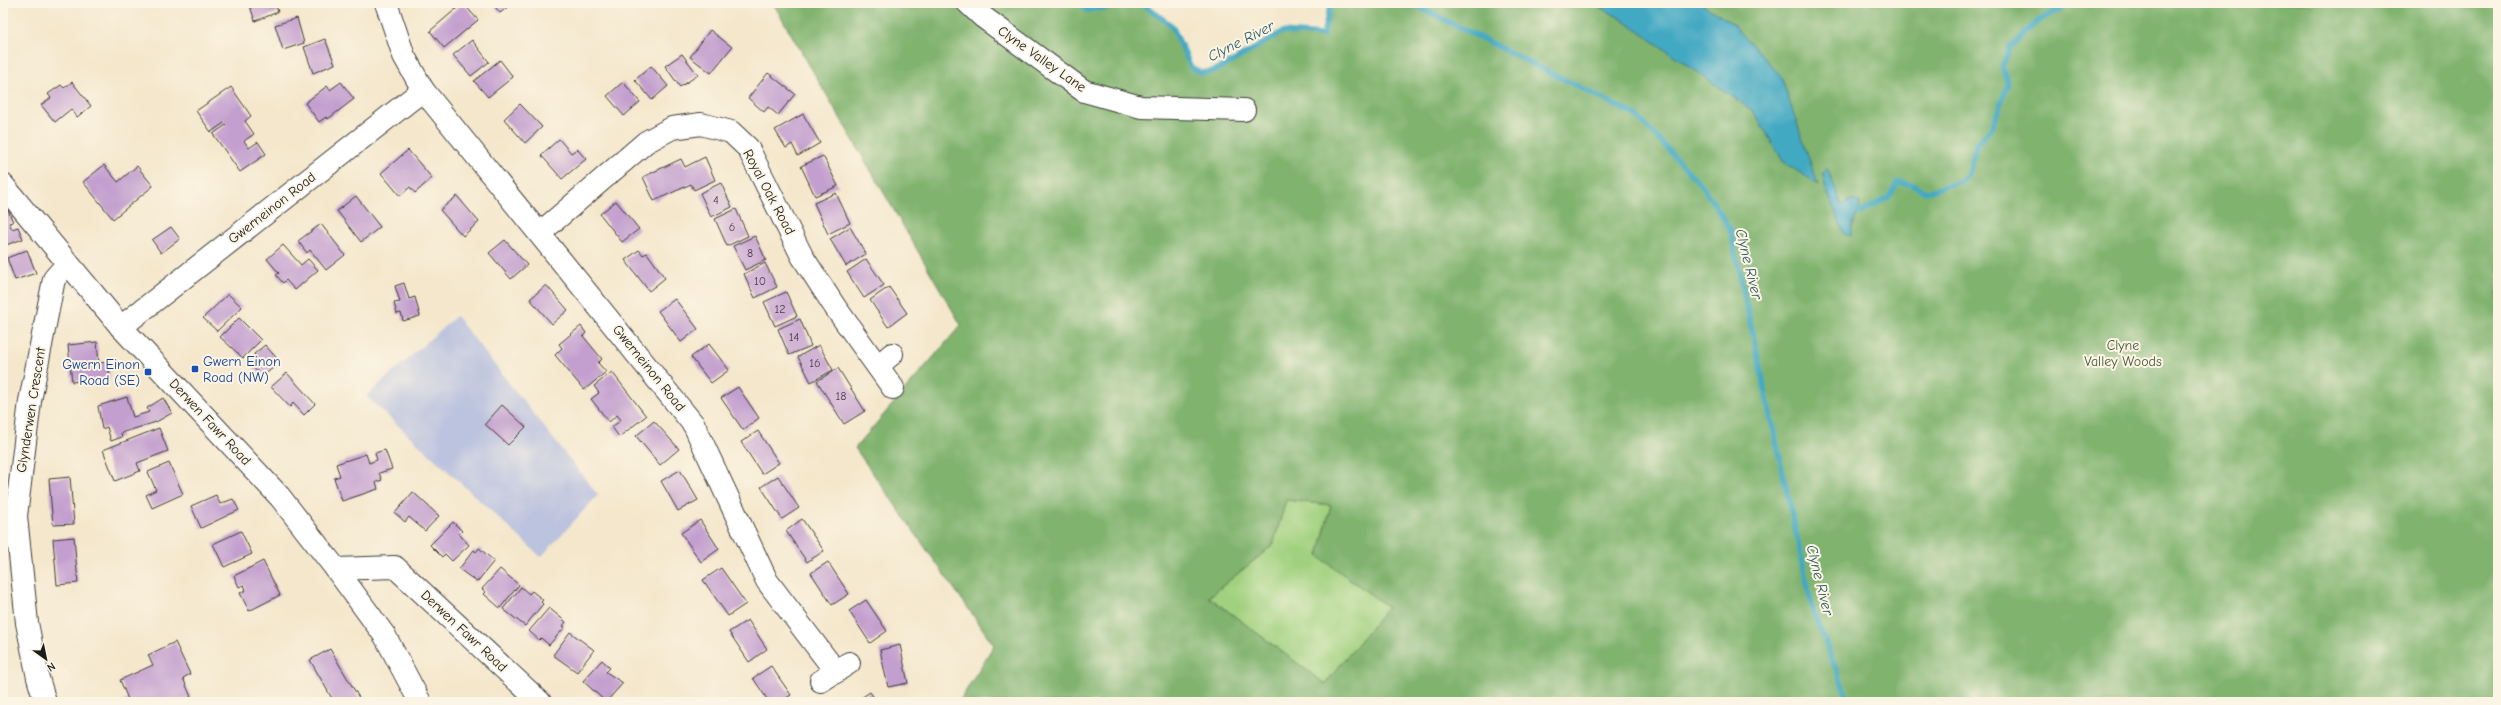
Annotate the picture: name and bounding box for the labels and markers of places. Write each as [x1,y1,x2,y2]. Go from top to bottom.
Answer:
place label: Gwern Einon Road (NW) [203,353,281,386]
place label: Gwern Einon Road (SE) [62,356,140,389]
marker: Gwern Einon Road (NW) [190,364,200,374]
marker: Gwern Einon Road (SE) [143,367,153,377]

